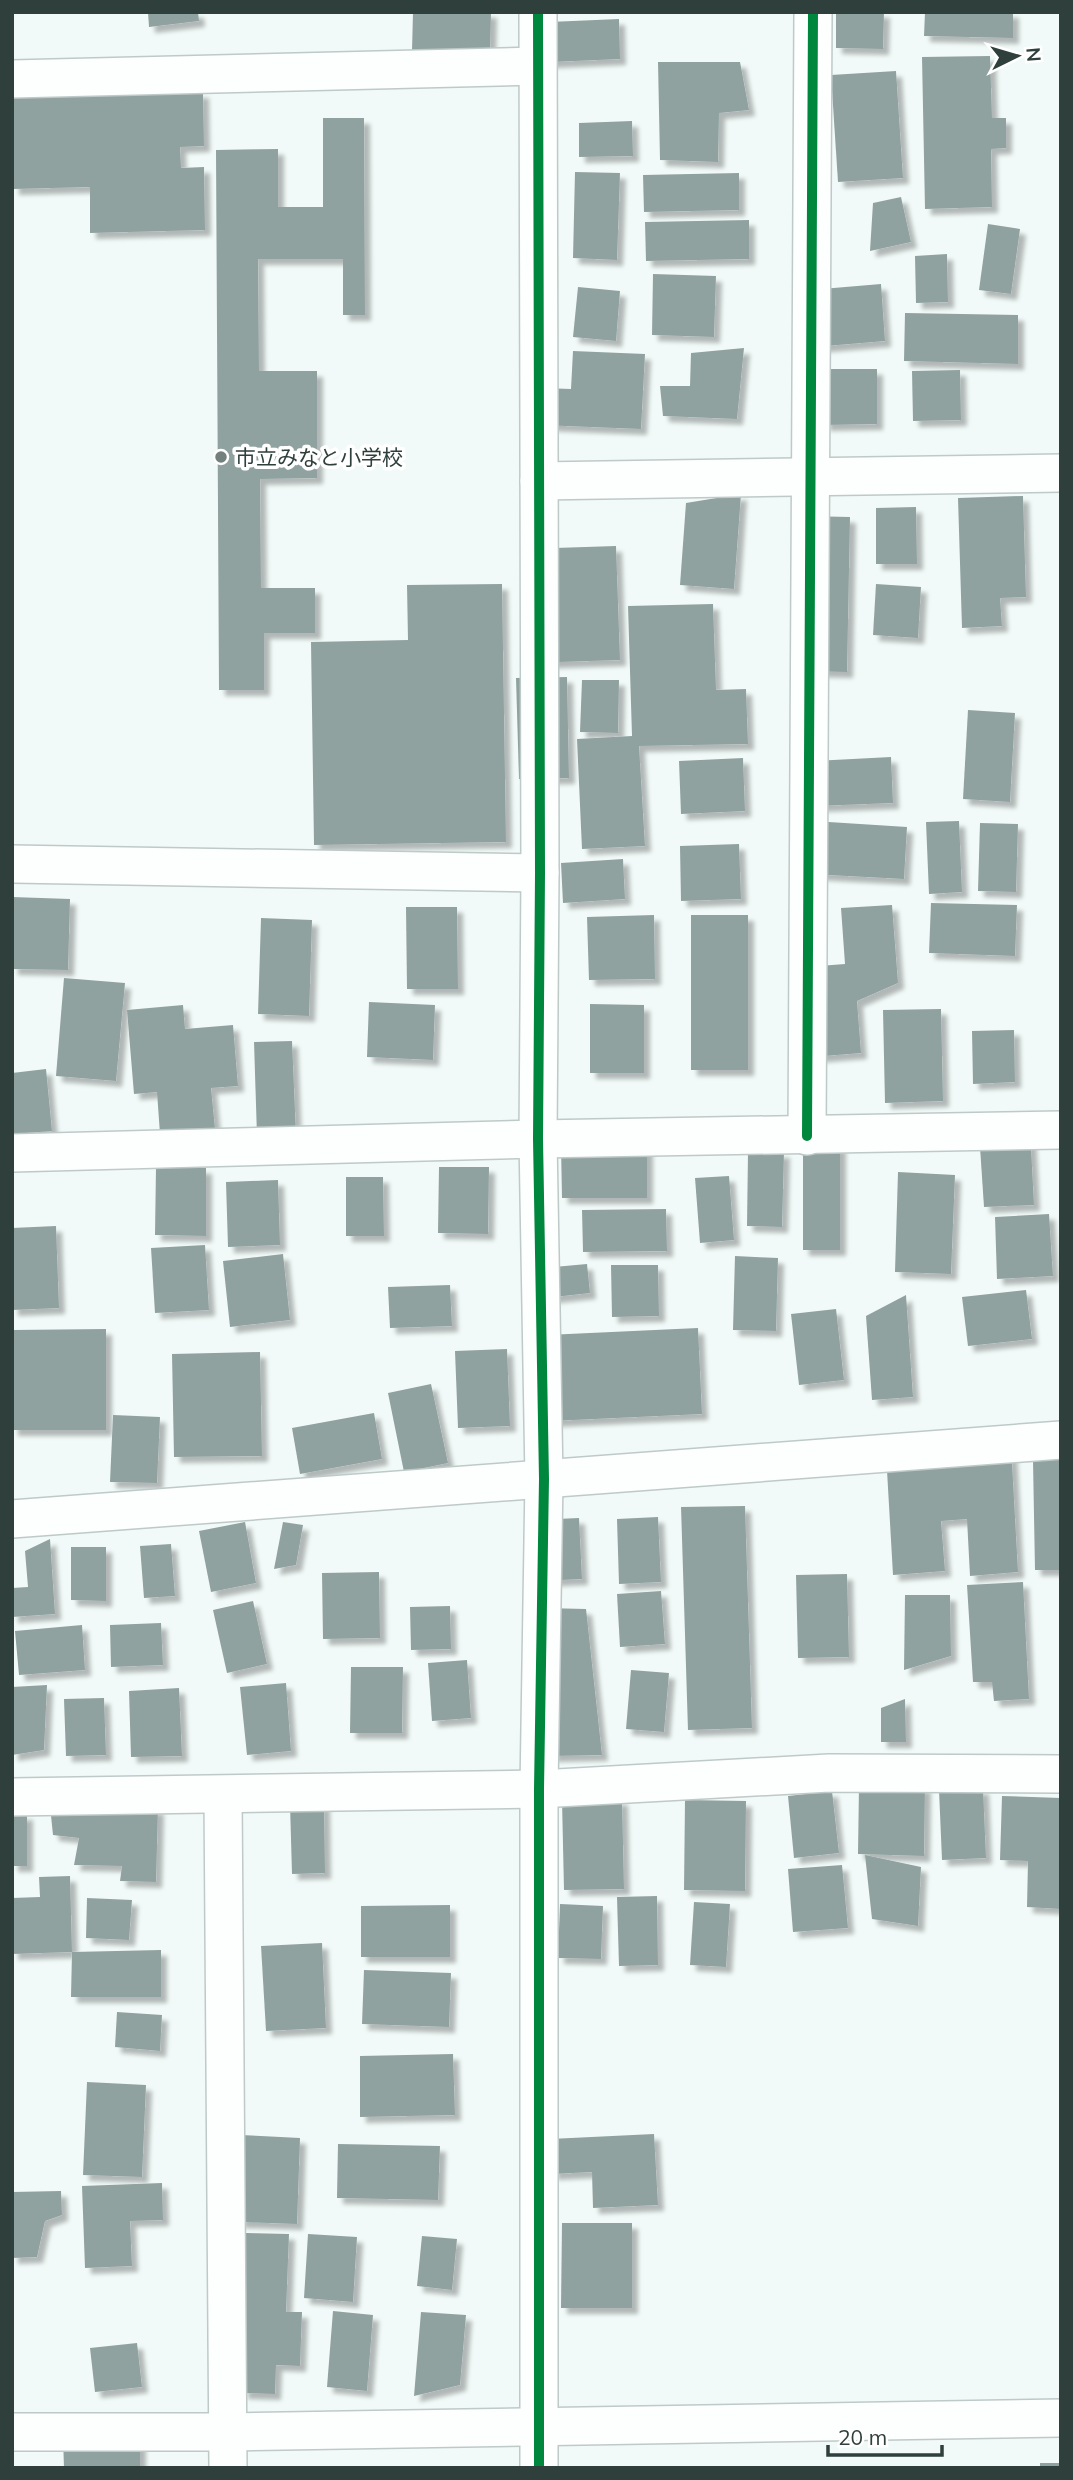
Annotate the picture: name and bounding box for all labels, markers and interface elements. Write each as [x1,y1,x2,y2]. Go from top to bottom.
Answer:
north arrow [982,21,1052,91]
text: N [1021,46,1047,63]
place label: 市立みなと小学校 [235,444,403,470]
marker: 市立みなと小学校 [213,449,229,465]
scale bar [828,2414,942,2458]
text: 20 m [838,2424,887,2450]

